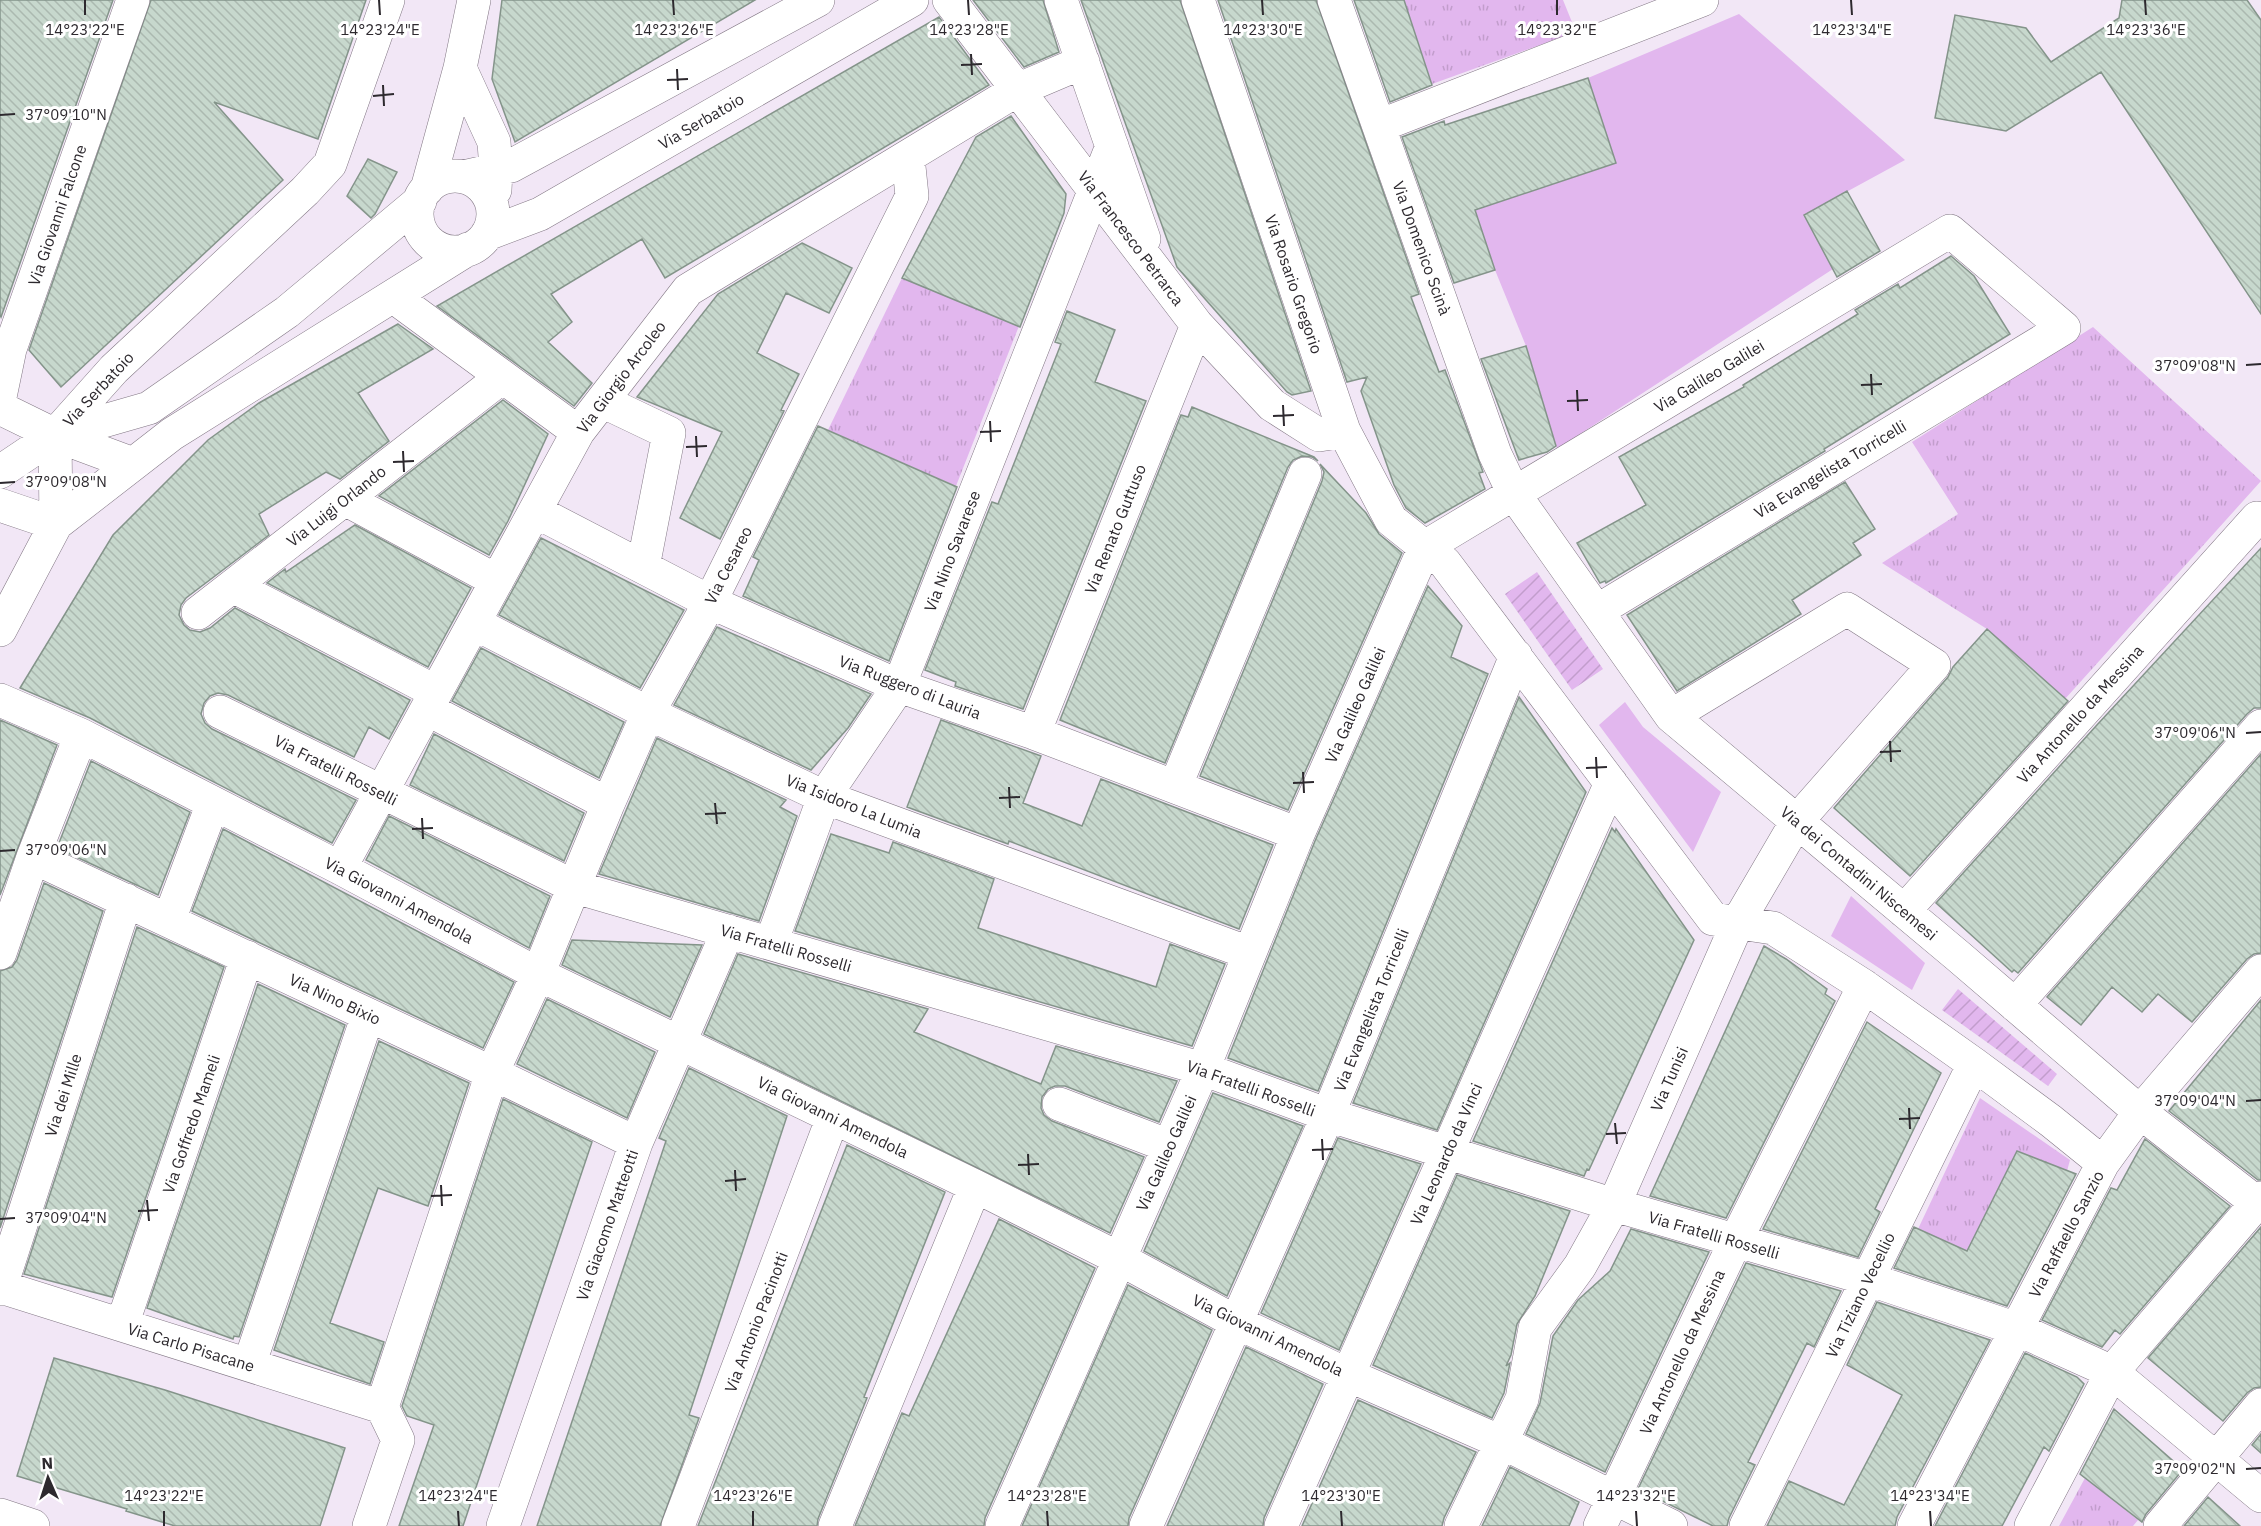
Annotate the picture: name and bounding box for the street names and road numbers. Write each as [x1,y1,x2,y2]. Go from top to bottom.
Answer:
street label: Via Serbatoio [655,88,747,153]
street label: Via Giovanni Falcone [23,141,91,288]
street label: Via Francesco Petrarca [1074,167,1189,310]
street label: Via Domenico Scinà [1388,178,1456,318]
street label: Via Rosario Gregorio [1261,212,1327,356]
street label: Via Giorgio Arcoleo [572,317,670,437]
street label: Via Galileo Galilei [1650,335,1768,417]
street label: Via Serbatoio [58,347,138,431]
street label: Via Evangelista Torricelli [1750,416,1910,522]
street label: Via Luigi Orlando [282,461,390,551]
street label: Via Renato Guttuso [1080,461,1150,597]
street label: Via Nino Savarese [920,487,984,614]
street label: Via Cesareo [700,523,756,607]
street label: Via Antonello da Messina [2012,640,2148,787]
street label: Via Galileo Galilei [1320,644,1390,766]
street label: Via Ruggero di Lauria [836,651,984,723]
street label: Via Fratelli Rosselli [271,730,401,810]
street label: Via Isidoro La Lumia [783,770,925,843]
street label: Via dei Contadini Niscemesi [1777,802,1941,944]
street label: Via Giovanni Amendola [321,852,477,948]
street label: Via Fratelli Rosselli [718,920,854,976]
street label: Via Evangelista Torricelli [1329,926,1413,1094]
street label: Via Nino Bixio [286,969,384,1029]
street label: Via Tunisi [1646,1044,1692,1114]
street label: Via dei Mille [40,1051,86,1139]
street label: Via Goffredo Mameli [158,1052,224,1196]
street label: Via Fratelli Rosselli [1184,1055,1318,1121]
street label: Via Giovanni Amendola [754,1072,912,1162]
street label: Via Leonardo da Vinci [1406,1080,1486,1228]
street label: Via Galileo Galilei [1131,1092,1201,1214]
street label: Via Giacomo Matteotti [572,1147,642,1303]
street label: Via Raffaello Sanzio [2024,1167,2108,1301]
street label: Via Fratelli Rosselli [1646,1207,1782,1263]
street label: Via Tiziano Vecellio [1821,1229,1899,1361]
street label: Via Antonio Pacinotti [720,1249,792,1395]
street label: Via Antonello da Messina [1635,1266,1729,1438]
street label: Via Giovanni Amendola [1189,1290,1347,1380]
street label: Via Carlo Pisacane [125,1318,257,1376]

